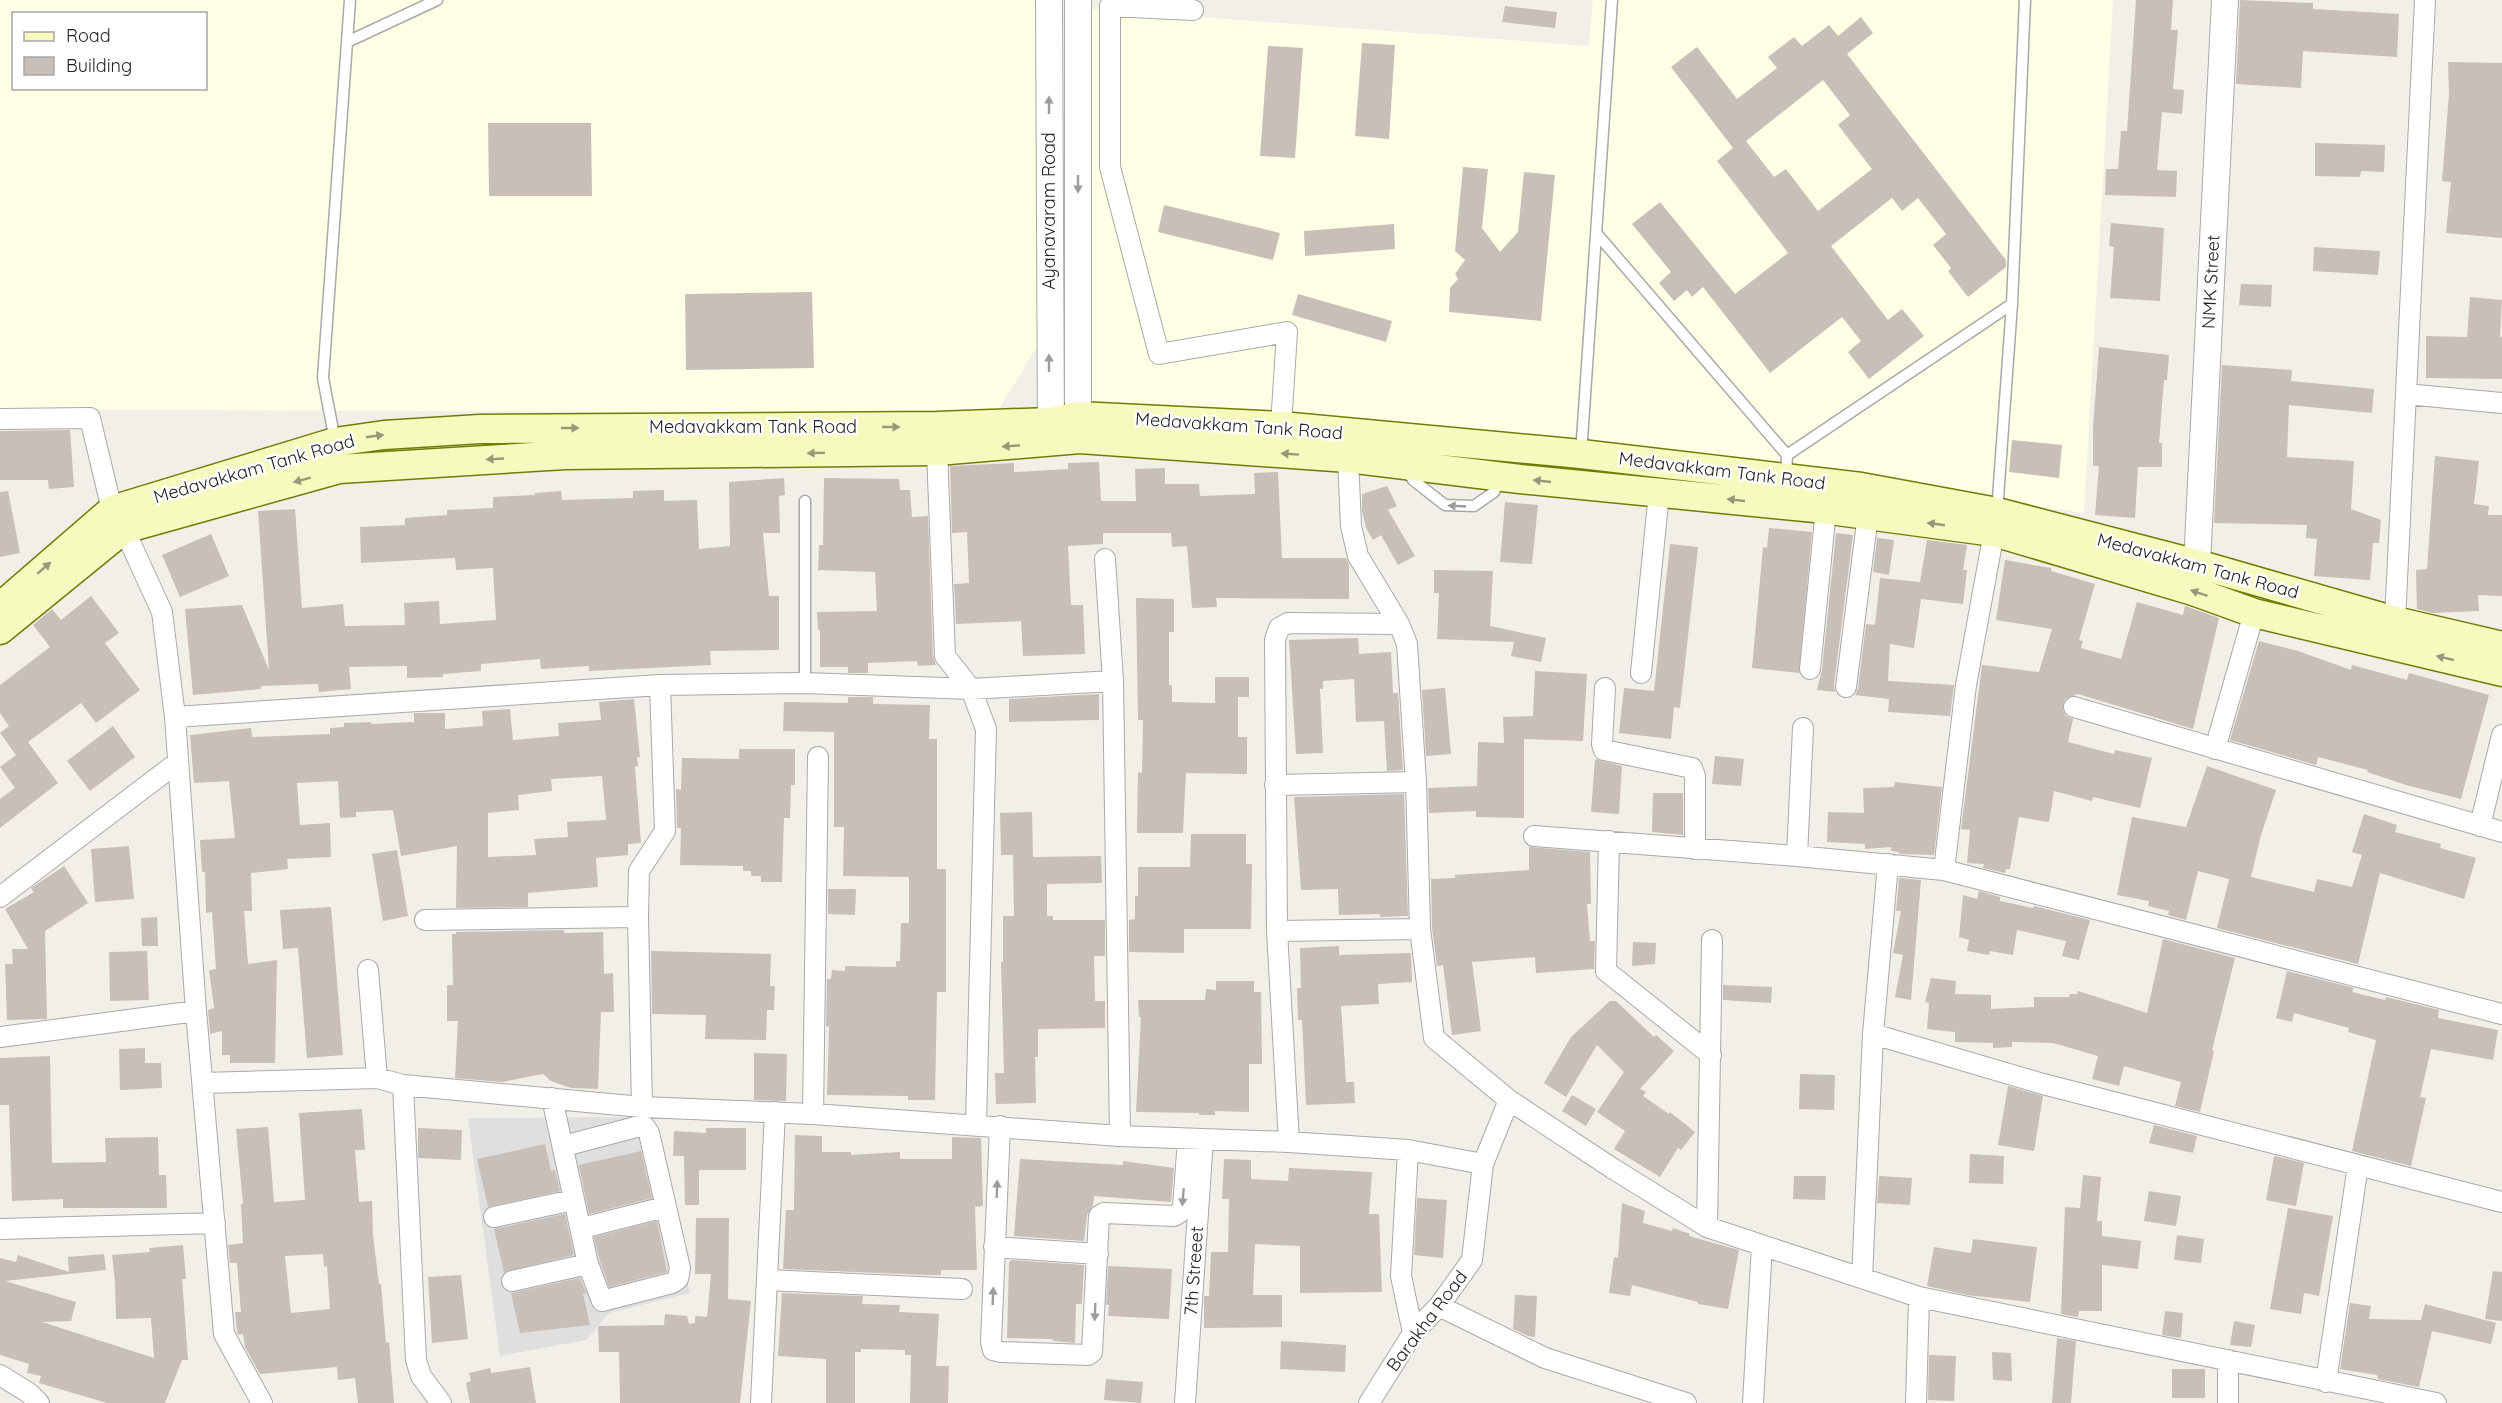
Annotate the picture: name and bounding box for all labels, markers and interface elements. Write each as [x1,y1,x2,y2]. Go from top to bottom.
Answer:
legend [12,12,207,90]
text: Road [66,24,111,47]
text: Building [66,54,132,77]
one-way arrow [1044,96,1054,115]
street label: Ayanavaram Road [1037,132,1060,290]
one-way arrow [1073,175,1083,194]
street label: NMK Street [2197,234,2224,330]
one-way arrow [1045,354,1054,373]
street label: Medavakkam Tank Road [1134,407,1344,444]
street label: Medavakkam Tank Road [649,415,857,438]
one-way arrow [881,422,900,431]
one-way arrow [560,423,579,433]
street label: Medavakkam Tank Road [151,429,357,508]
one-way arrow [365,432,384,441]
one-way arrow [1002,441,1021,450]
street label: Medavakkam Tank Road [1617,446,1827,495]
one-way arrow [806,448,825,458]
one-way arrow [1280,449,1299,458]
one-way arrow [485,454,504,463]
one-way arrow [293,475,311,485]
one-way arrow [1532,476,1551,486]
one-way arrow [1726,495,1745,505]
one-way arrow [1448,501,1467,510]
one-way arrow [1926,520,1945,529]
street label: Medavakkam Tank Road [2095,527,2302,604]
one-way arrow [36,562,52,575]
one-way arrow [2190,588,2208,598]
one-way arrow [2436,653,2454,663]
one-way arrow [992,1179,1001,1198]
one-way arrow [1179,1188,1188,1207]
street label: 7th Streeet [1179,1225,1208,1317]
street label: Barakha Road [1381,1266,1472,1376]
one-way arrow [988,1287,997,1306]
one-way arrow [1091,1302,1100,1321]

